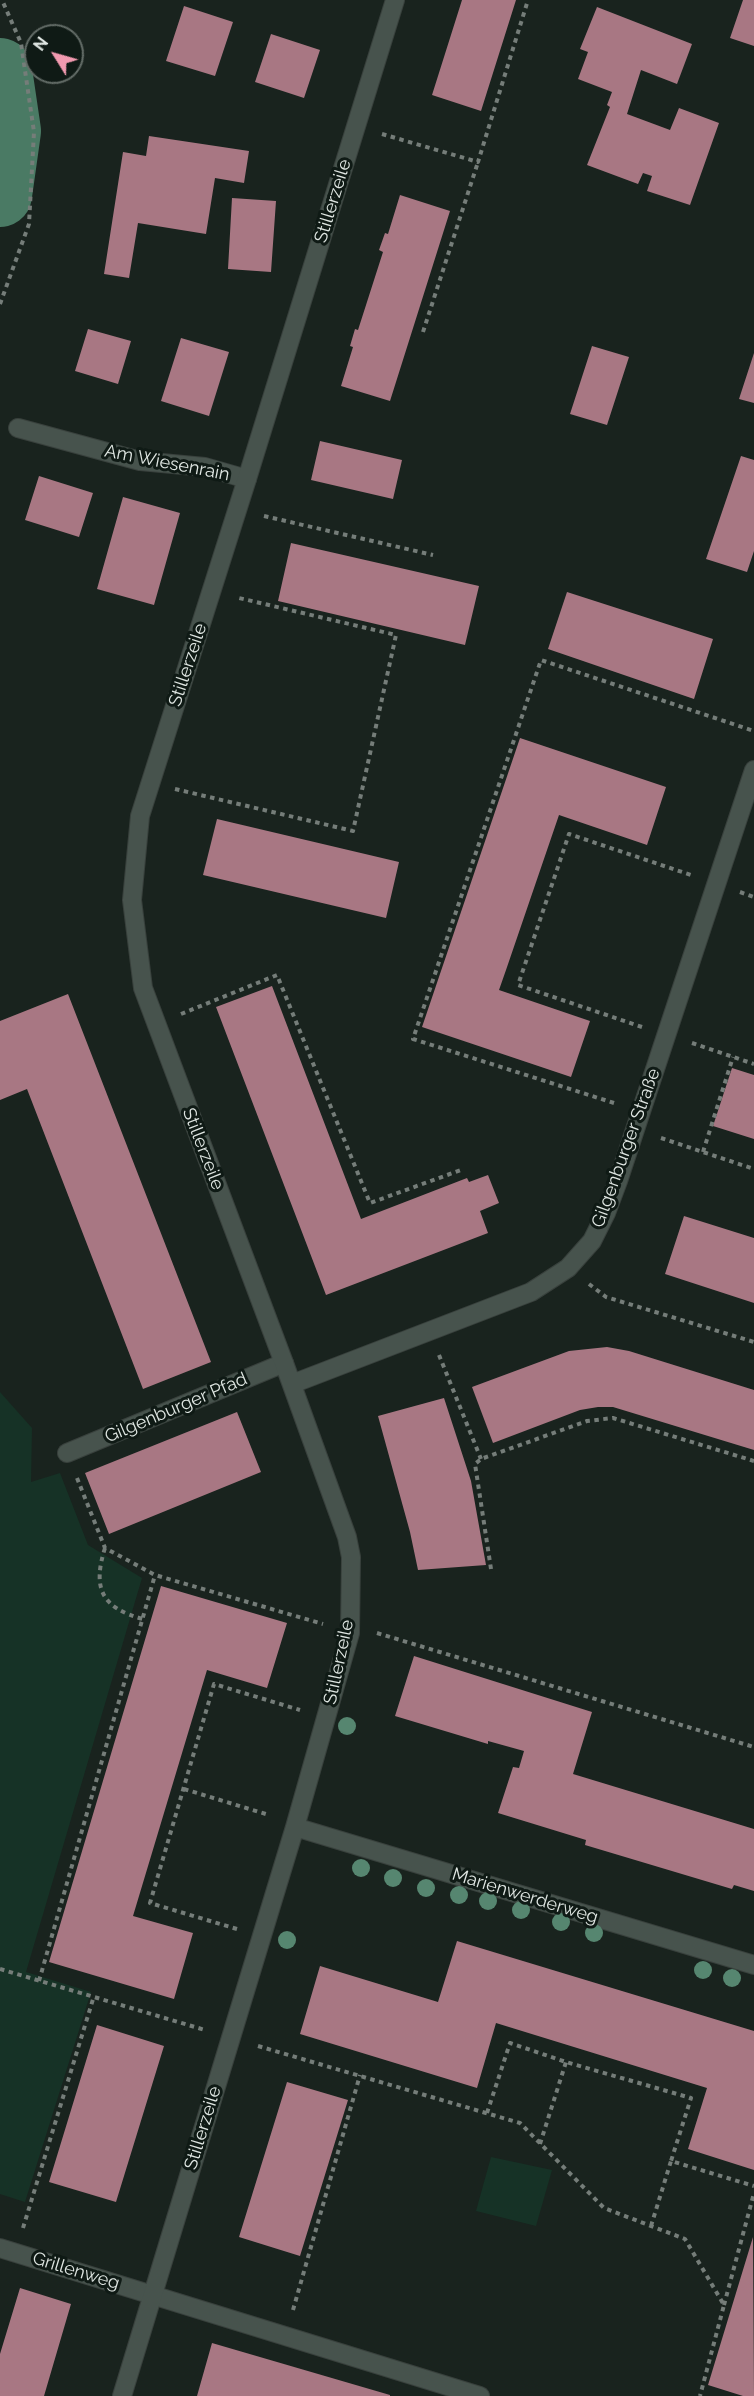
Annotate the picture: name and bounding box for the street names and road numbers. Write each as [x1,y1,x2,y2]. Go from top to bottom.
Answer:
street label: Stillerzeile [310,157,356,245]
street label: Am Wiesenrain [103,440,231,486]
street label: Stillerzeile [164,621,212,709]
street label: Gilgenburger Straße [587,1066,665,1230]
street label: Stillerzeile [178,1105,228,1193]
street label: Gilgenburger Pfad [102,1368,250,1448]
street label: Stillerzeile [319,1618,359,1706]
street label: Marienwerderweg [449,1864,601,1928]
street label: Stillerzeile [180,2084,226,2172]
street label: Grillenweg [30,2248,122,2294]

